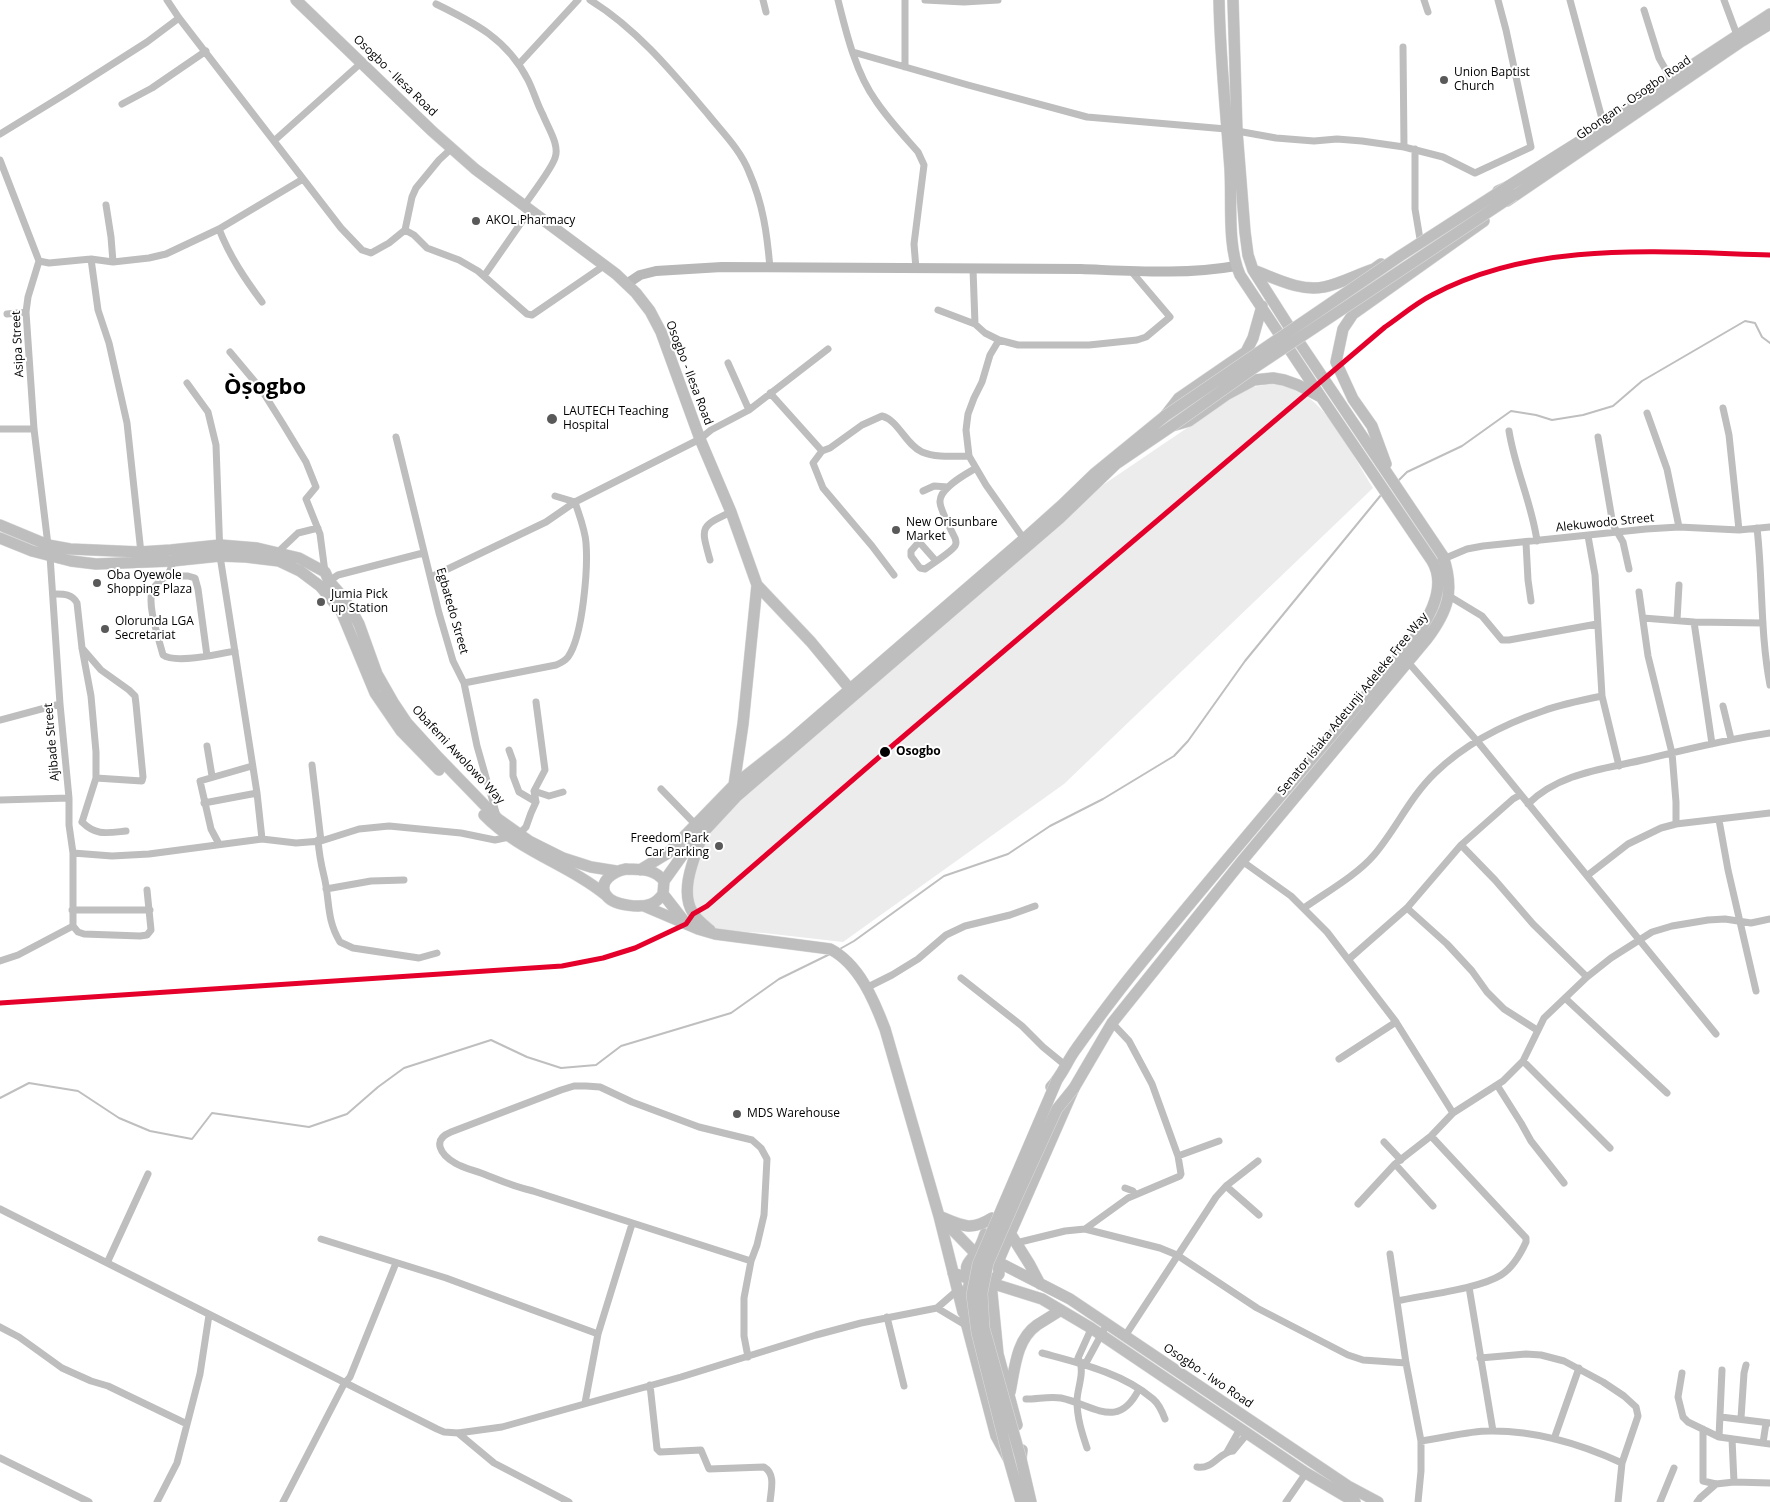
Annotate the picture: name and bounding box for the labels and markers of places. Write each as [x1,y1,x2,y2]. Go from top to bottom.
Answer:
place label: Union Baptist Church [1454,66,1530,94]
marker: Union Baptist Church [1438,74,1450,86]
place label: AKOL Pharmacy [486,214,575,228]
marker: AKOL Pharmacy [470,215,482,227]
place label: LAUTECH Teaching Hospital [563,405,668,433]
marker: LAUTECH Teaching Hospital [545,412,559,426]
place label: New Orisunbare Market [906,516,998,544]
marker: New Orisunbare Market [890,524,902,536]
place label: Oba Oyewole Shopping Plaza [107,569,192,597]
marker: Oba Oyewole Shopping Plaza [91,577,103,589]
place label: Jumia Pick up Station [331,588,388,616]
marker: Jumia Pick up Station [315,596,327,608]
place label: Olorunda LGA Secretariat [115,615,194,643]
marker: Olorunda LGA Secretariat [99,623,111,635]
marker: Osogbo [878,745,892,759]
place label: Osogbo [896,745,941,759]
place label: Freedom Park Car Parking [631,832,709,860]
marker: Freedom Park Car Parking [713,840,725,852]
place label: MDS Warehouse [747,1107,840,1121]
marker: MDS Warehouse [731,1108,743,1120]

